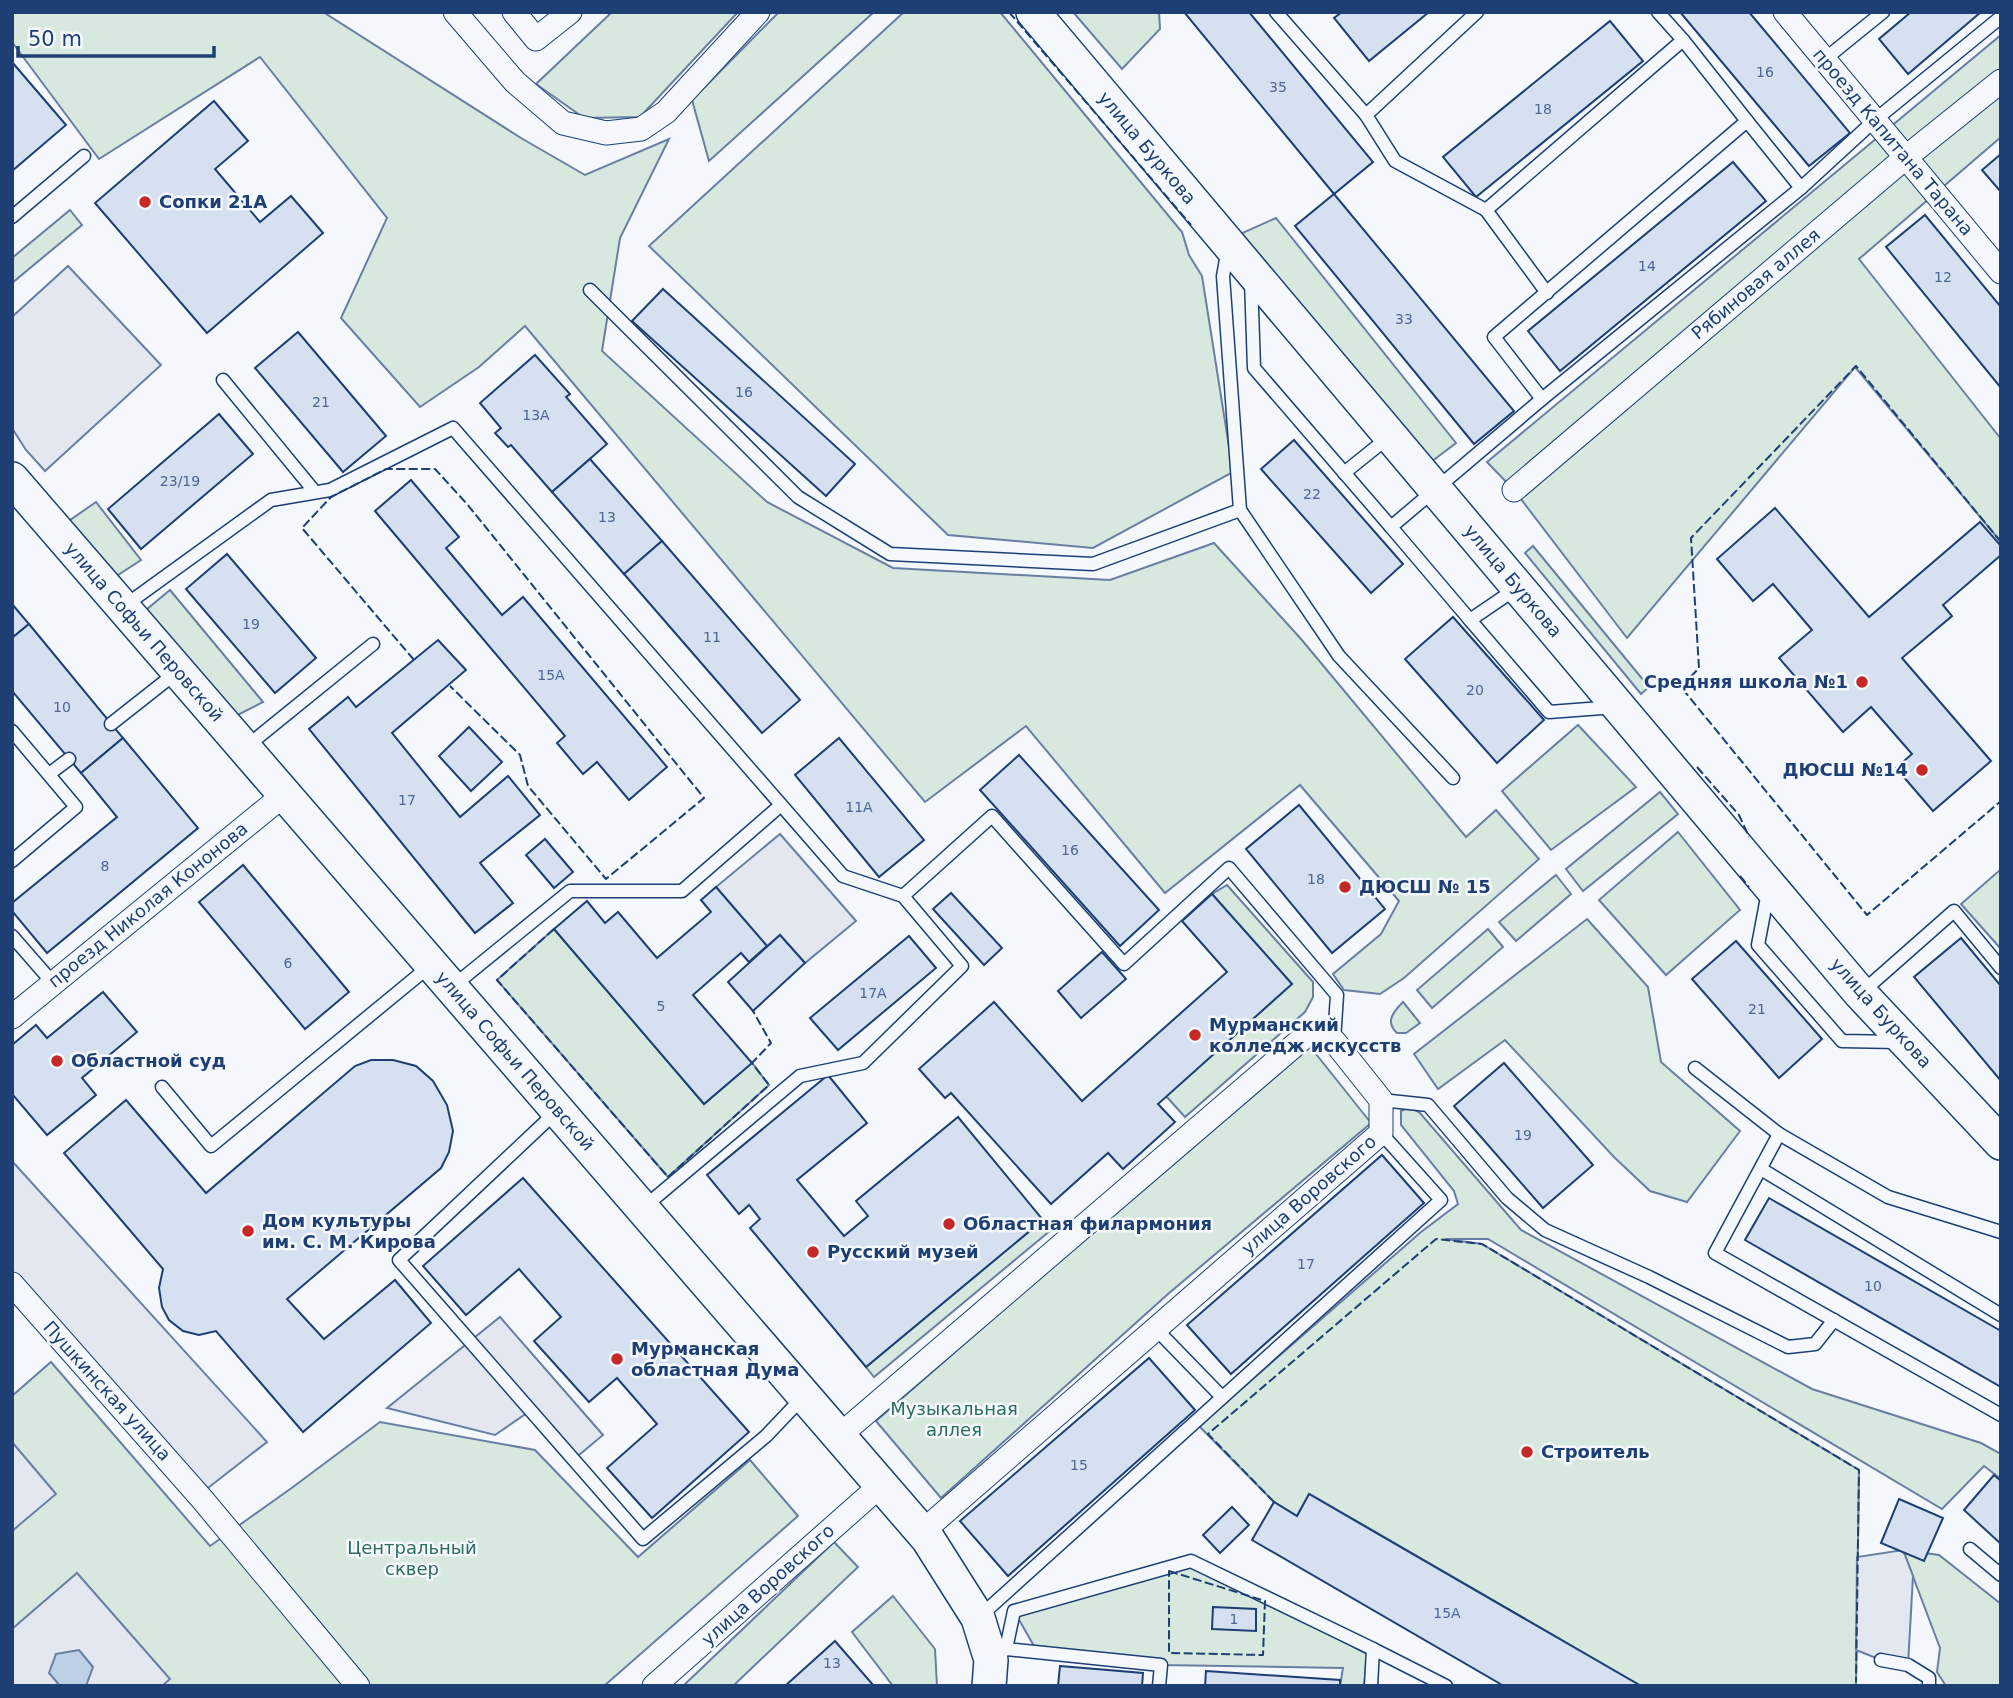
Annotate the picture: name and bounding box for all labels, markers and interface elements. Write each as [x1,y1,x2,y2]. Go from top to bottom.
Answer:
scale bar [18,14,214,58]
text: 50 m [28,27,82,51]
street label: проезд Капитана Тарана [1809,44,1978,239]
house number: 16 [1756,64,1774,80]
house number: 35 [1269,79,1287,95]
street label: улица Буркова [1094,87,1201,208]
house number: 18 [1534,101,1552,117]
place label: Сопки 21А [159,191,267,212]
marker: Сопки 21А [137,194,153,210]
street label: Рябиновая аллея [1687,224,1824,344]
house number: 14 [1638,258,1656,274]
house number: 12 [1934,269,1952,285]
house number: 33 [1395,311,1413,327]
house number: 16 [735,384,753,400]
house number: 21 [312,394,330,410]
house number: 13А [522,407,550,423]
house number: 23/19 [160,473,200,489]
house number: 22 [1303,486,1321,502]
house number: 13 [598,509,616,525]
street label: улица Буркова [1460,520,1567,641]
street label: улица Софьи Перовской [61,538,228,726]
house number: 19 [242,616,260,632]
house number: 11 [703,629,721,645]
house number: 15А [537,667,565,683]
place label: Средняя школа №1 [1644,671,1848,692]
marker: Средняя школа №1 [1854,674,1870,690]
house number: 20 [1466,682,1484,698]
house number: 10 [53,699,71,715]
place label: ДЮСШ №14 [1782,759,1908,780]
marker: ДЮСШ №14 [1914,762,1930,778]
house number: 17 [398,792,416,808]
house number: 11А [845,799,873,815]
street label: проезд Николая Кононова [44,818,252,992]
house number: 16 [1061,842,1079,858]
house number: 8 [101,858,109,874]
house number: 18 [1307,871,1325,887]
place label: ДЮСШ № 15 [1359,876,1491,897]
marker: ДЮСШ № 15 [1337,879,1353,895]
street label: улица Буркова [1826,953,1936,1072]
house number: 6 [284,955,293,971]
street label: улица Софьи Перовской [432,967,599,1155]
house number: 17А [859,985,887,1001]
house number: 5 [657,998,665,1014]
house number: 21 [1748,1001,1766,1017]
place label: Мурманский колледж искусств [1209,1014,1401,1056]
marker: Мурманский колледж искусств [1187,1027,1203,1043]
place label: Областной суд [71,1050,226,1071]
marker: Областной суд [49,1053,65,1069]
house number: 19 [1514,1127,1532,1143]
street label: улица Воровского [1237,1130,1380,1259]
place label: Дом культуры им. С. М. Кирова [262,1210,436,1252]
place label: Областная филармония [963,1213,1212,1234]
marker: Областная филармония [941,1216,957,1232]
marker: Дом культуры им. С. М. Кирова [240,1223,256,1239]
place label: Русский музей [827,1241,979,1262]
marker: Русский музей [805,1244,821,1260]
house number: 17 [1297,1256,1315,1272]
house number: 10 [1864,1278,1882,1294]
street label: Пушкинская улица [39,1317,176,1465]
place label: Мурманская областная Дума [631,1338,799,1380]
marker: Мурманская областная Дума [609,1351,625,1367]
park label: Музыкальная аллея [890,1398,1018,1440]
place label: Строитель [1541,1441,1650,1462]
marker: Строитель [1519,1444,1535,1460]
house number: 15 [1070,1457,1088,1473]
street label: улица Воровского [697,1519,838,1650]
park label: Центральный сквер [347,1537,477,1579]
house number: 15А [1433,1605,1461,1621]
house number: 1 [1230,1611,1238,1627]
house number: 13 [823,1655,841,1671]

